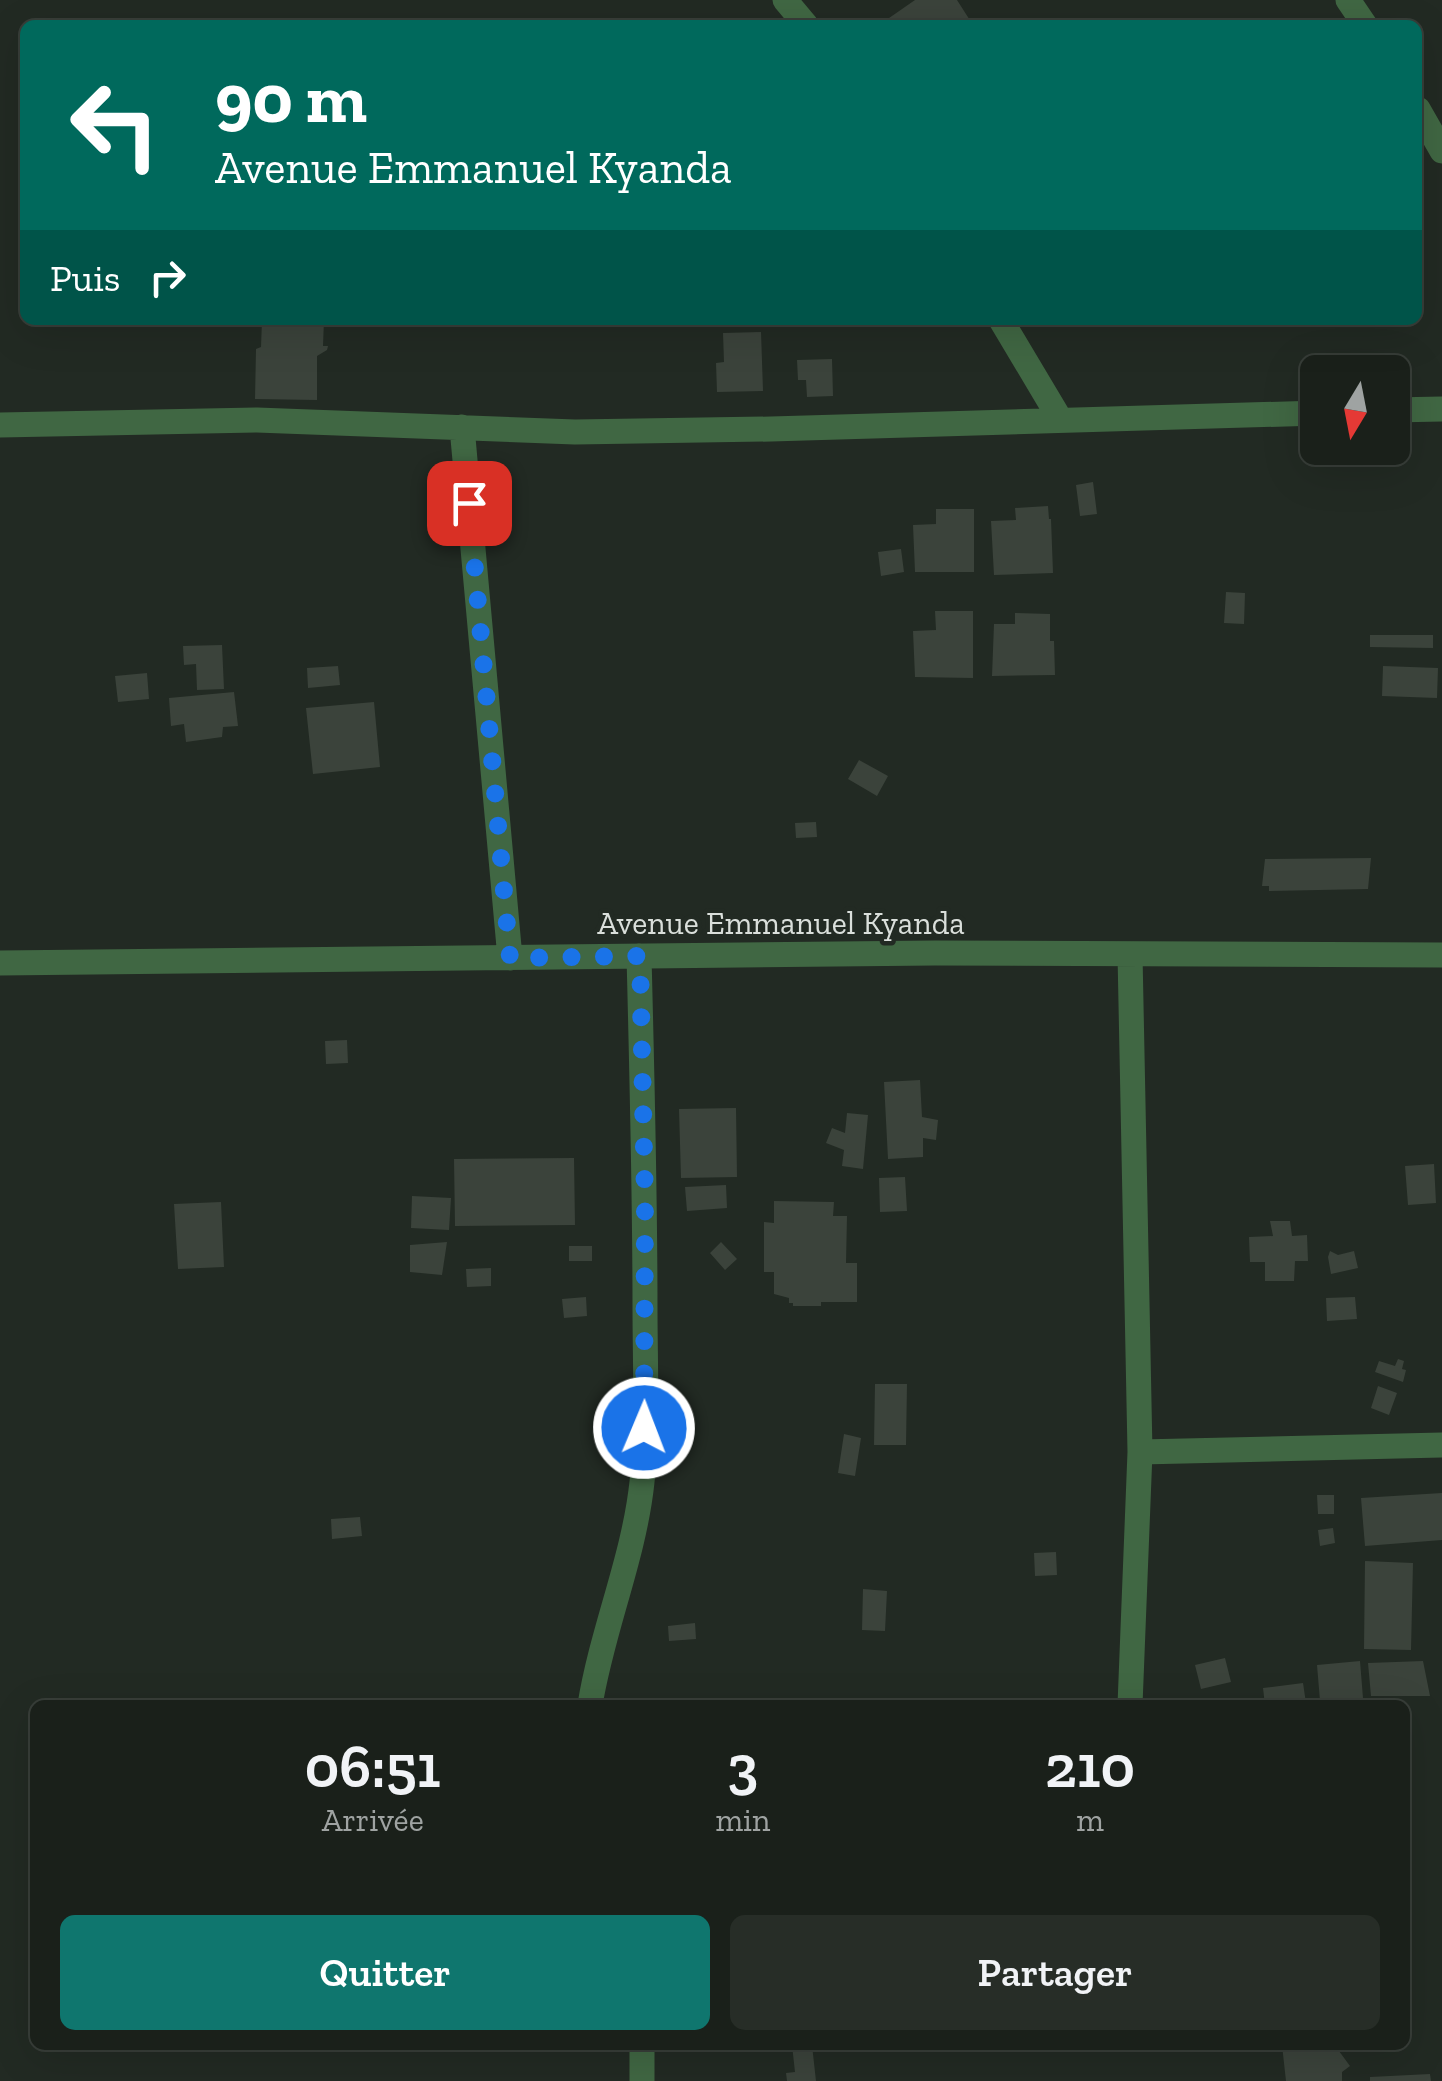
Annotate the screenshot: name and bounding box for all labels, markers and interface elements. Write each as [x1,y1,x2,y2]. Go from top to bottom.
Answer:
text: 90 m [215,56,367,140]
icon: left [50,60,180,190]
text: Avenue Emmanuel Kyanda [215,141,732,195]
icon: right [140,250,195,305]
text: Puis [50,255,120,301]
north arrow [1300,355,1410,465]
map controls [1300,355,1410,465]
pin [427,461,512,546]
icon: arrive [442,476,497,531]
street label: Avenue Emmanuel Kyanda [597,904,965,942]
position arrow [592,1376,696,1480]
text: 06:51 [305,1730,441,1802]
text: 3 [727,1730,758,1802]
text: 210 [1045,1730,1135,1802]
text: Arrivée [322,1801,424,1839]
text: min [715,1801,770,1839]
text: m [1076,1801,1104,1839]
button: Quitter [60,1915,710,2030]
button: Partager [730,1915,1380,2030]

